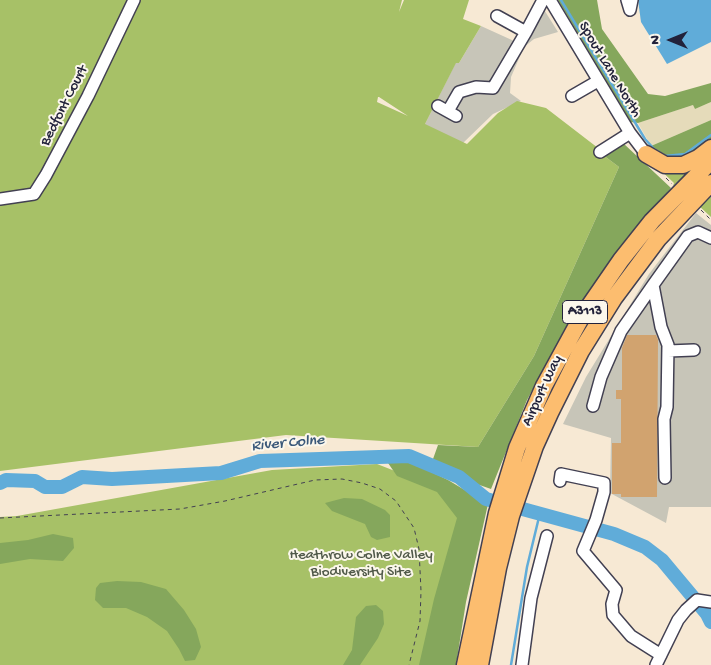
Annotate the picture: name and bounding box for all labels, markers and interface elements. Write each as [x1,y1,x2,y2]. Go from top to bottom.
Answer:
north arrow [646,15,696,65]
street label: Spout Lane North [573,19,645,121]
text: N [647,35,664,45]
street label: Bedfont Court [37,63,93,149]
road number: A3113 [562,300,608,324]
street label: Airport Way [519,353,567,429]
water label: River Colne [251,431,325,457]
park label: Heathrow Colne Valley Biodiversity Site [289,547,433,582]

